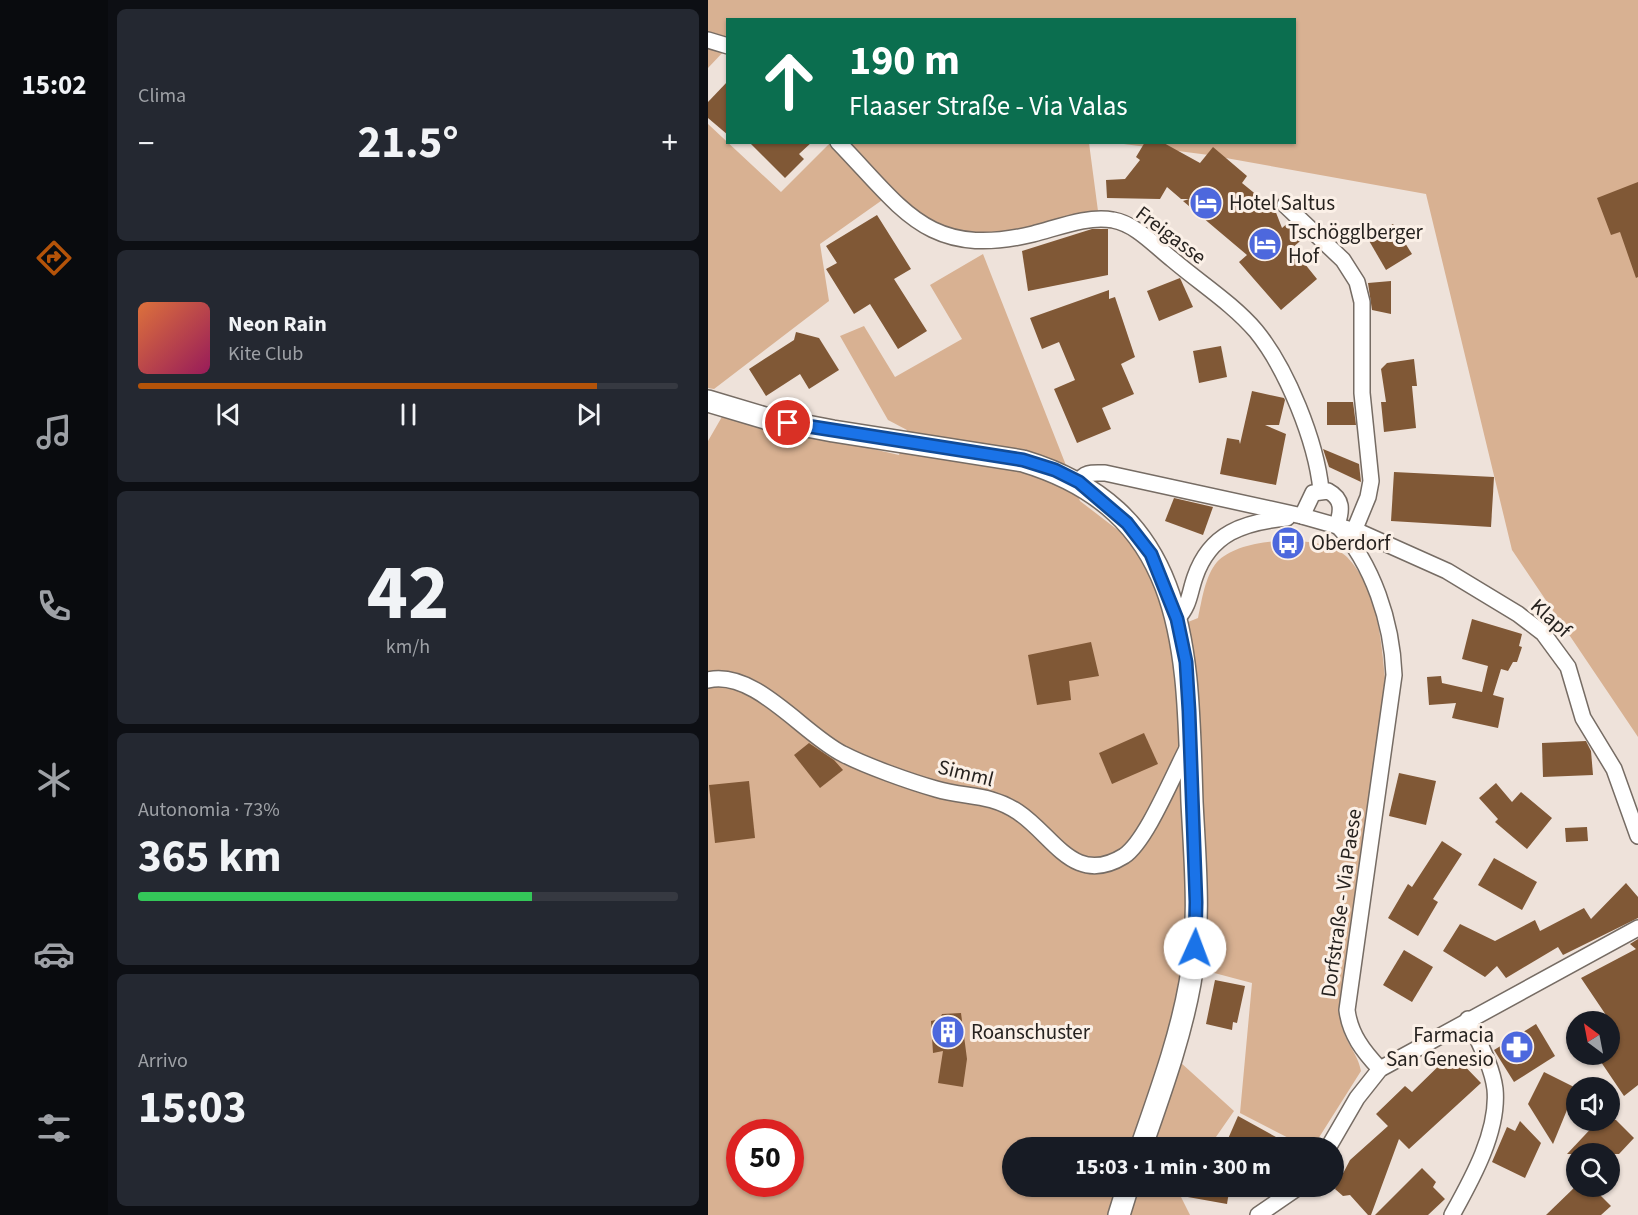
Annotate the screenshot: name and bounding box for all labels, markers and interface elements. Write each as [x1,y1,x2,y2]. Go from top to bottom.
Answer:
text: 190 m [849,31,960,91]
icon: ahead [750,42,828,120]
text: 15:02 [21,66,87,105]
text: Clima [138,82,186,110]
text: Flaaser Straße - Via Valas [849,87,1128,126]
text: 21.5° [357,111,459,175]
text: − [138,120,154,167]
text: + [662,120,678,167]
hotel icon: Hotel Saltus [1188,185,1224,221]
place label: Hotel Saltus [1229,188,1335,218]
street label: Freigasse [1129,199,1213,271]
place label: Tschögglberger Hof [1288,217,1424,271]
hotel icon: Tschögglberger Hof [1247,226,1283,262]
icon: directions [33,237,75,279]
text: Neon Rain [228,308,327,340]
text: Kite Club [228,340,303,368]
pin [762,397,813,448]
icon: previous [212,398,245,431]
icon: pause [392,398,425,431]
icon: next [572,398,605,431]
icon: arrive [771,406,804,439]
icon: music [33,411,75,453]
bus stop icon: Oberdorf [1270,525,1306,561]
place label: Oberdorf [1311,528,1391,558]
text: 42 [367,538,449,649]
icon: phone [33,585,75,627]
street label: Klapf [1524,592,1579,645]
text: km/h [386,633,430,661]
street label: Simml [935,752,997,794]
icon: climate [33,759,75,801]
text: Autonomia · 73% [138,796,280,824]
street label: Dorfstraße - Via Paese [1313,807,1369,999]
text: 365 km [138,825,282,889]
position arrow [1163,916,1227,980]
icon: car [33,933,75,975]
north arrow [1566,1011,1620,1065]
map controls [1566,1011,1620,1197]
building icon: Roanschuster [930,1014,966,1050]
place label: Roanschuster [971,1017,1091,1047]
place label: Farmacia San Genesio [1386,1020,1494,1074]
pharmacy icon: Farmacia San Genesio [1499,1029,1535,1065]
text: Arrivo [138,1047,188,1075]
text: 15:03 [138,1076,247,1140]
button: sound [1566,1077,1620,1131]
icon: filters [33,1107,75,1149]
speed limit sign: 50 [726,1119,804,1197]
button: search [1566,1143,1620,1197]
text: 15:03 · 1 min · 300 m [1075,1151,1271,1183]

